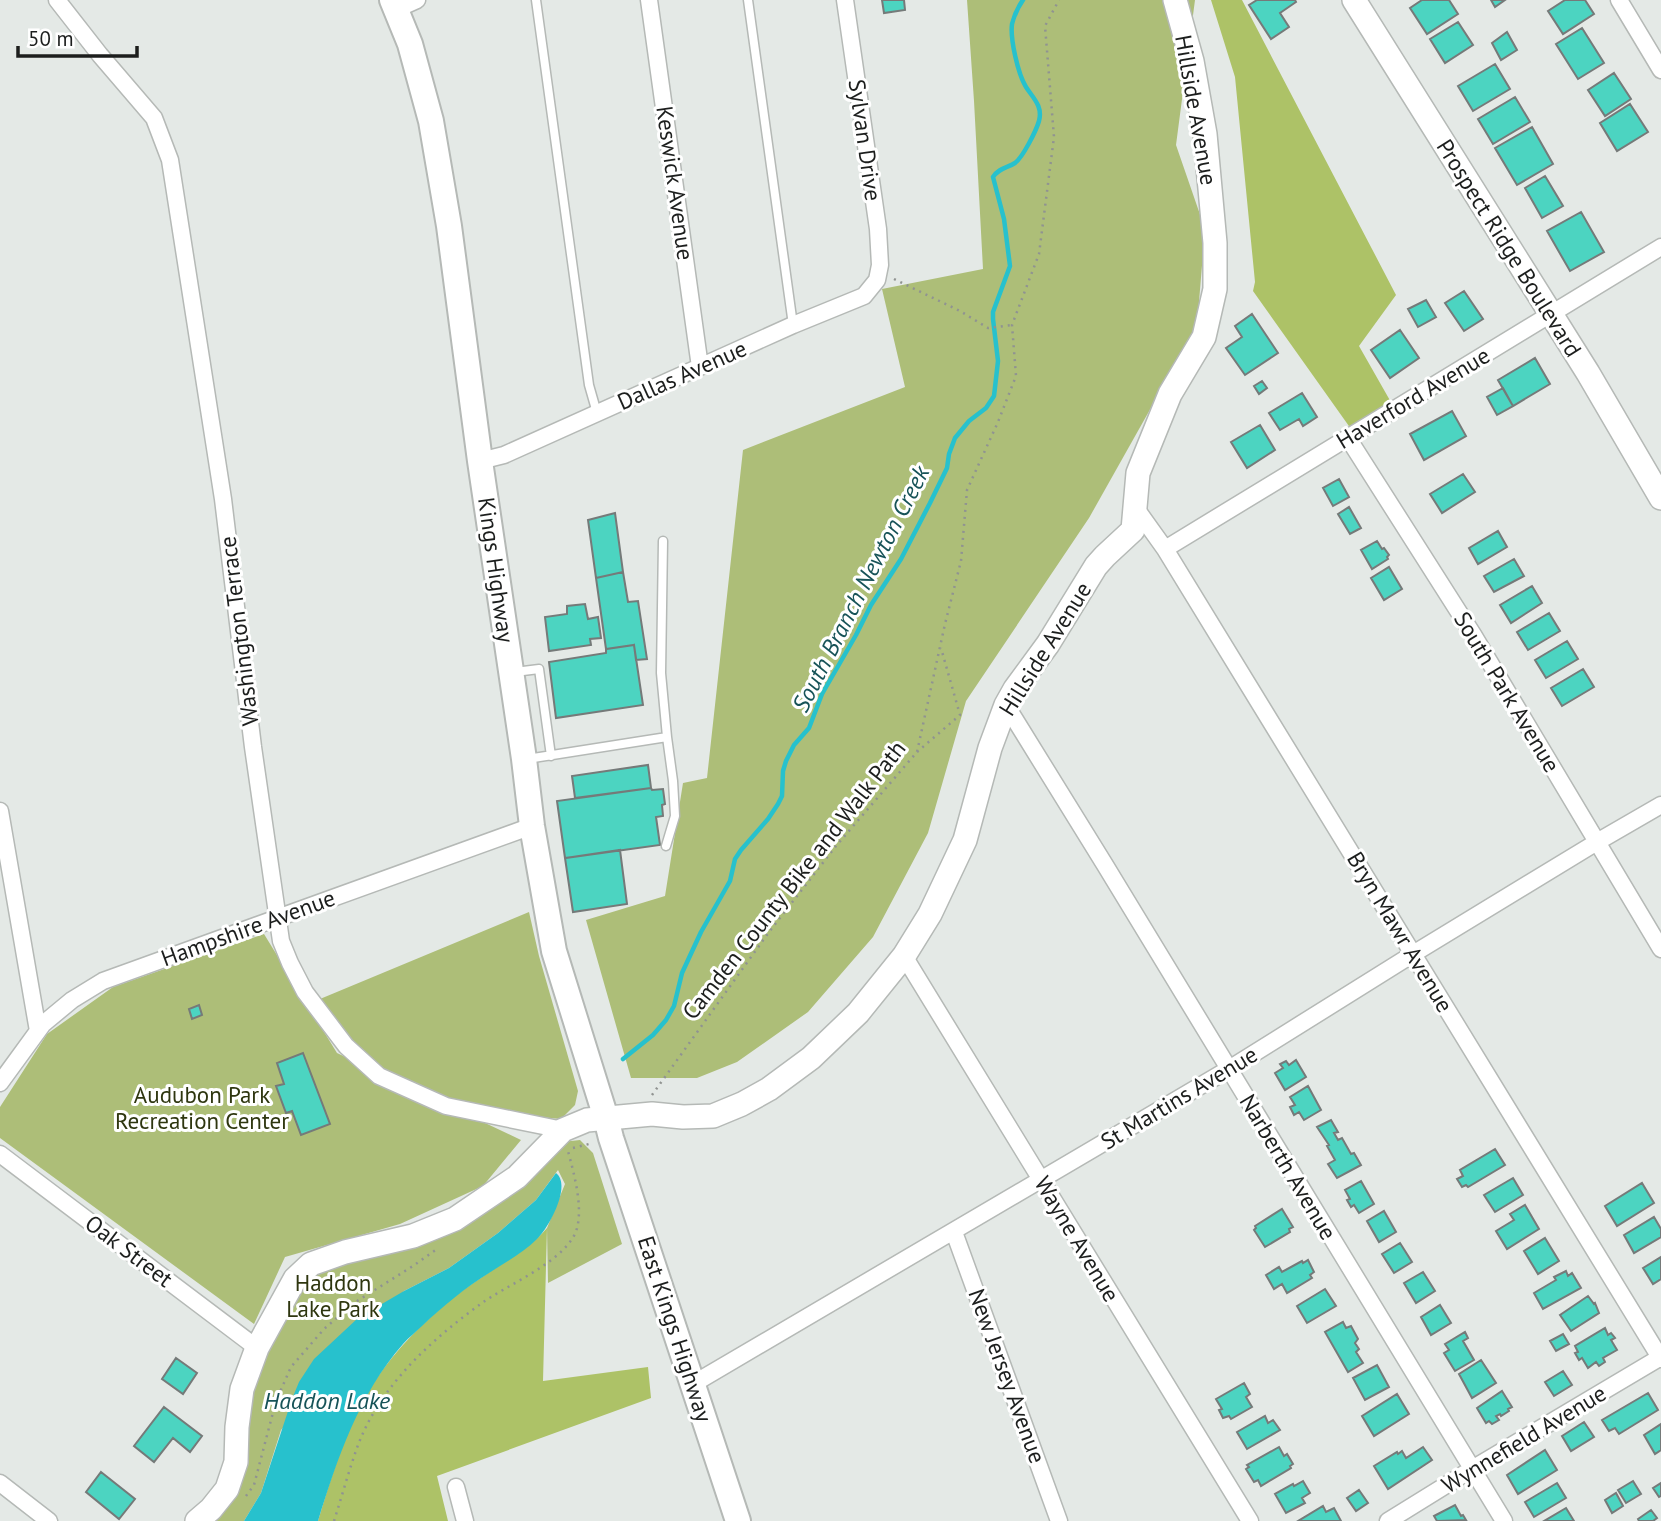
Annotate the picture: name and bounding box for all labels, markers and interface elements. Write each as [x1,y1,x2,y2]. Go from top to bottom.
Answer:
scale bar [18,14,136,58]
text: 50 m [28,25,74,52]
street label: Hillside Avenue [1169,32,1224,187]
street label: Sylvan Drive [843,77,888,203]
street label: Keswick Avenue [650,104,701,262]
street label: Prospect Ridge Boulevard [1431,134,1588,362]
street label: Dallas Avenue [613,333,751,416]
street label: Haverford Avenue [1331,340,1495,455]
water label: South Branch Newton Creek [785,459,937,717]
street label: Kings Highway [472,495,521,645]
street label: Washington Terrace [212,535,265,728]
street label: Hillside Avenue [992,577,1097,721]
street label: South Park Avenue [1448,606,1567,777]
street label: Camden County Bike and Walk Path [676,735,911,1025]
street label: Bryn Mawr Avenue [1341,846,1460,1017]
street label: Hampshire Avenue [157,883,339,972]
street label: St Martins Avenue [1095,1039,1262,1156]
park label: Audubon Park Recreation Center [115,1080,289,1135]
street label: Narberth Avenue [1234,1089,1343,1245]
street label: Wayne Avenue [1029,1171,1126,1307]
street label: Oak Street [80,1208,179,1293]
street label: East Kings Highway [632,1232,719,1426]
park label: Haddon Lake Park [286,1268,380,1323]
street label: New Jersey Avenue [962,1285,1052,1467]
street label: Wynnefield Avenue [1436,1378,1611,1499]
water label: Haddon Lake [264,1385,390,1416]

